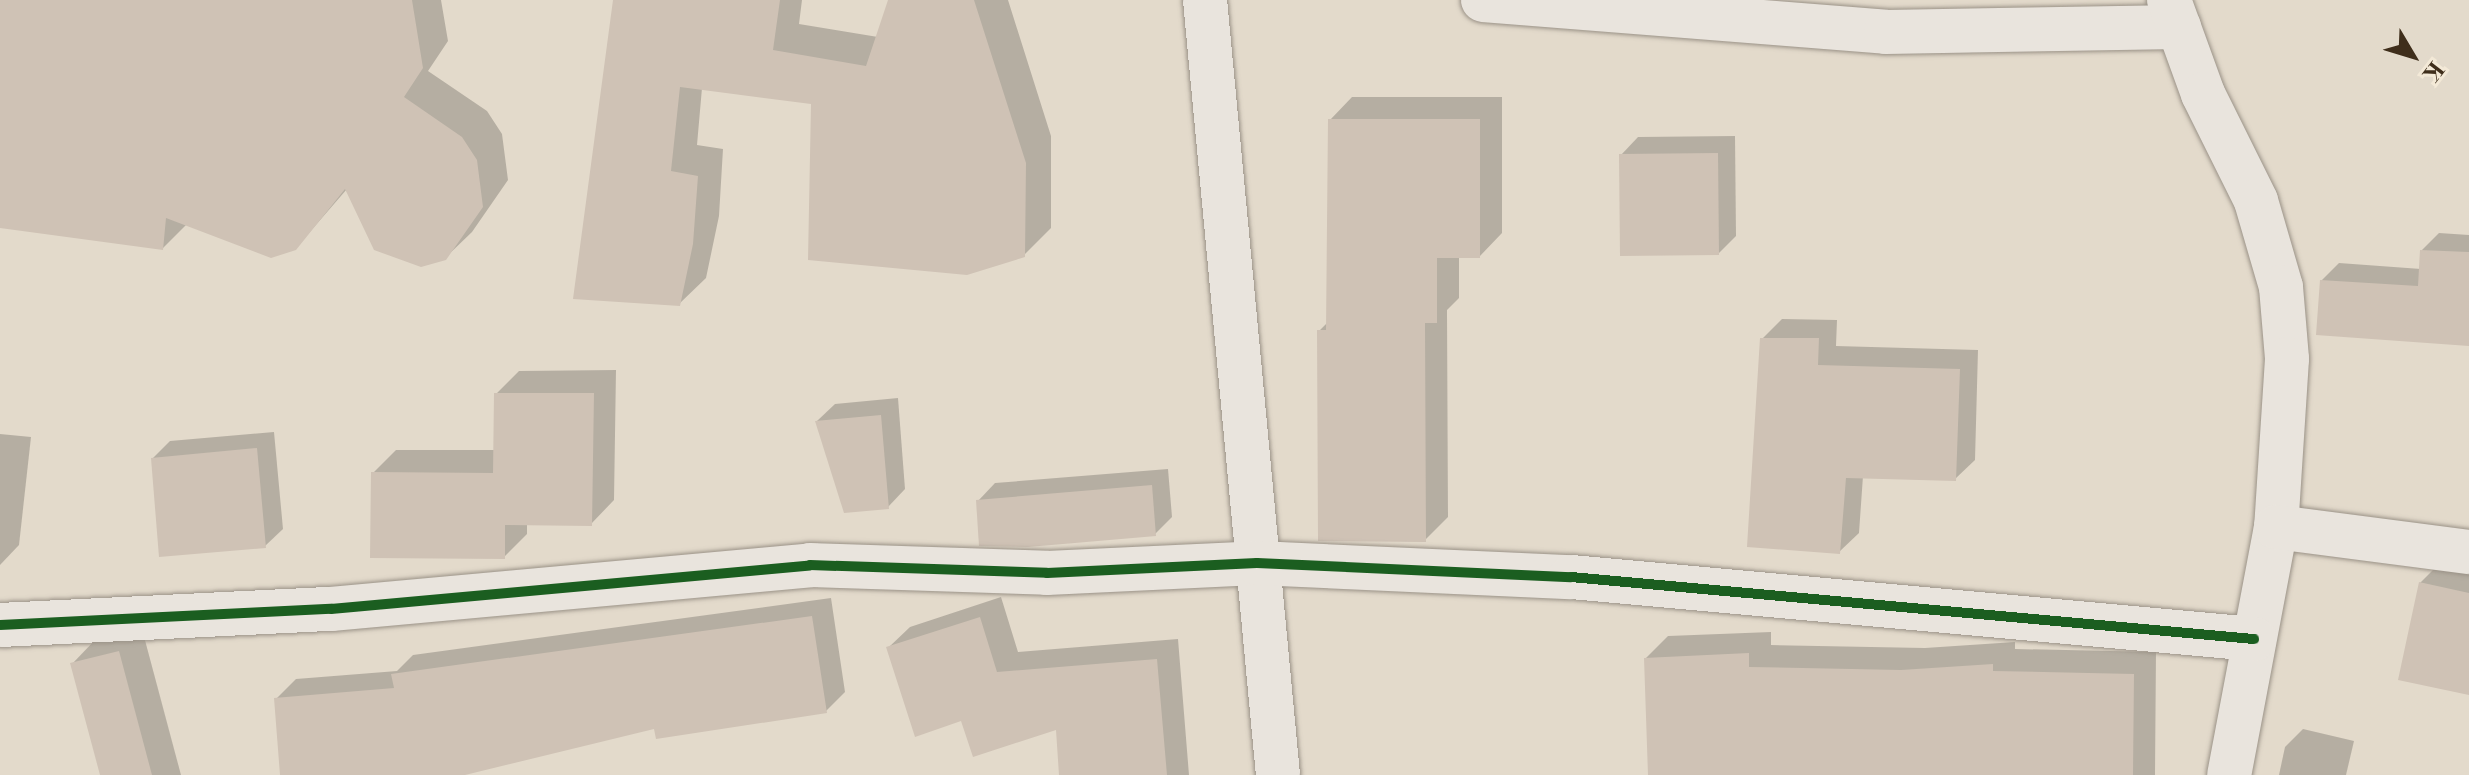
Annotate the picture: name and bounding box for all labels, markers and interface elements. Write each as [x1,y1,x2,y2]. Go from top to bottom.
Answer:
north arrow [2373,16,2453,96]
text: K [2416,56,2448,86]

